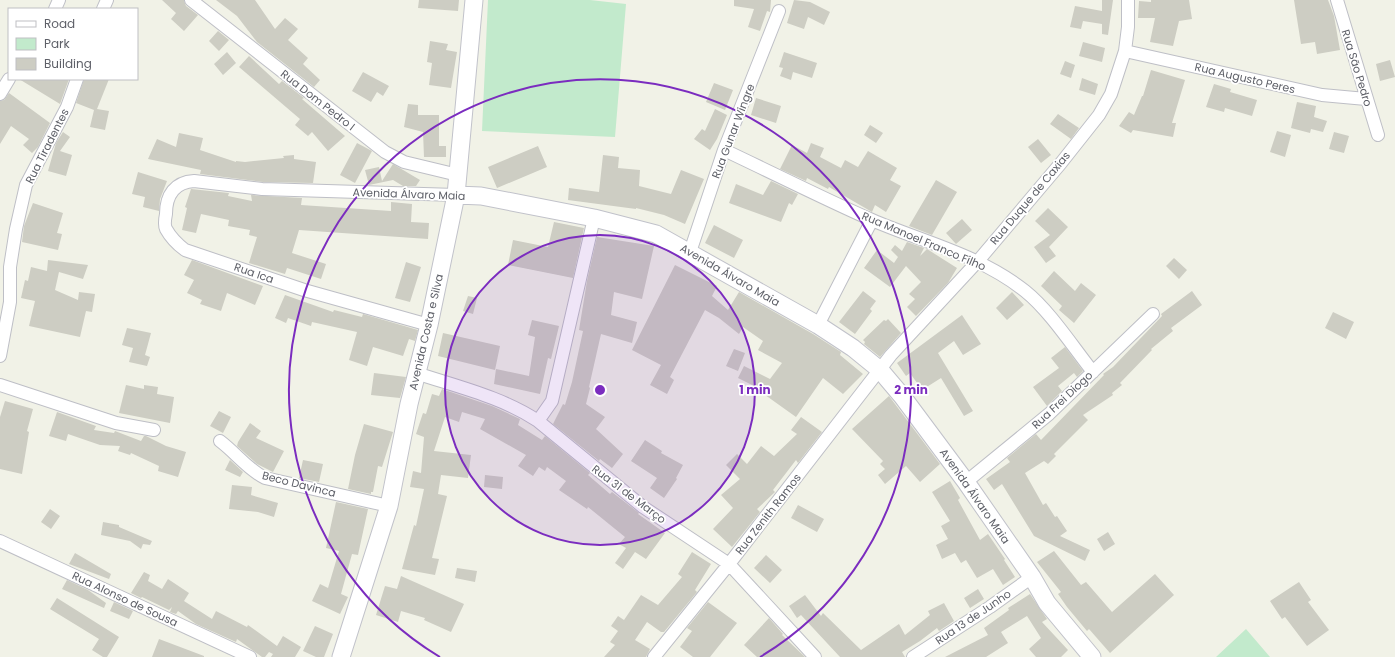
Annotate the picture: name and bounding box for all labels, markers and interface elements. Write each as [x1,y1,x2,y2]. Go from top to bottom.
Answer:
legend [8,8,138,80]
text: Road [44,15,75,32]
street label: Rua São Pedro [1338,28,1376,108]
text: Park [44,35,71,52]
text: Building [44,55,92,72]
street label: Rua Augusto Peres [1193,59,1297,97]
street label: Rua Dom Pedro I [277,66,359,134]
street label: Rua Gunar Wingre [708,81,758,181]
street label: Rua Tiradentes [21,106,73,186]
street label: Rua Duque de Caxias [986,148,1074,248]
street label: Avenida Álvaro Maia [352,184,466,204]
street label: Rua Manoel Franco Filho [859,208,989,274]
street label: Avenida Álvaro Maia [677,240,783,310]
street label: Rua Ica [232,259,276,287]
street label: Avenida Costa e Silva [405,272,447,392]
street label: Rua Frei Diogo [1028,367,1096,433]
text: 1 min [739,381,771,398]
text: 2 min [894,381,928,398]
centre of rings [593,383,607,397]
street label: Avenida Álvaro Maia [936,445,1014,547]
street label: Rua 31 de Março [589,461,669,527]
street label: Beco Davinca [260,467,338,501]
street label: Rua Zenith Ramos [731,470,805,558]
street label: Rua Alonso de Sousa [70,567,180,631]
street label: Rua 13 de Junho [932,586,1014,648]

